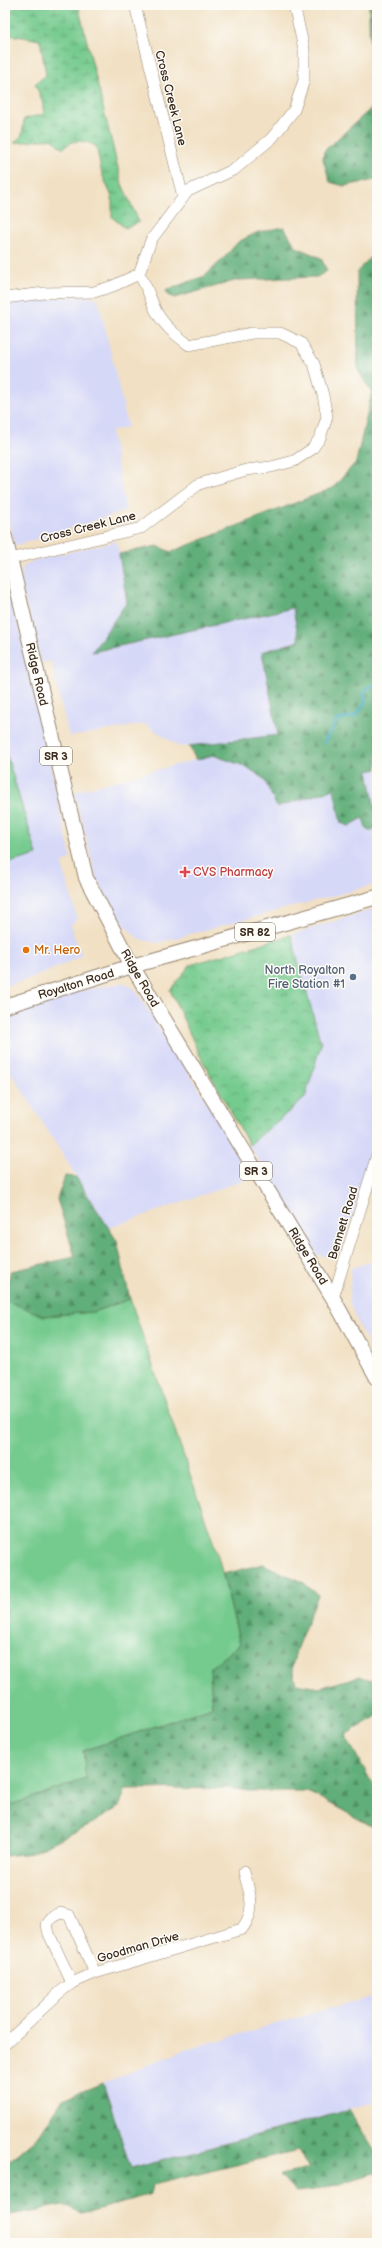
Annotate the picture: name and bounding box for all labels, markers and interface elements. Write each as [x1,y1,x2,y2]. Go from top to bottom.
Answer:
street label: Cross Creek Lane [151,49,190,147]
street label: Cross Creek Lane [39,508,137,547]
street label: Ridge Road [22,641,51,707]
road number: SR 3 [40,747,72,765]
place label: CVS Pharmacy [193,865,274,880]
marker: CVS Pharmacy [180,867,190,877]
road number: SR 82 [235,923,275,941]
place label: Mr. Hero [34,943,81,958]
marker: Mr. Hero [21,945,31,955]
street label: Ridge Road [117,947,162,1010]
place label: North Royalton Fire Station #1 [264,963,345,992]
street label: Royalton Road [36,966,116,1003]
marker: North Royalton Fire Station #1 [348,972,358,982]
road number: SR 3 [240,1162,272,1180]
street label: Bennett Road [325,1185,362,1261]
street label: Ridge Road [285,1225,331,1288]
street label: Goodman Drive [95,1929,181,1966]

